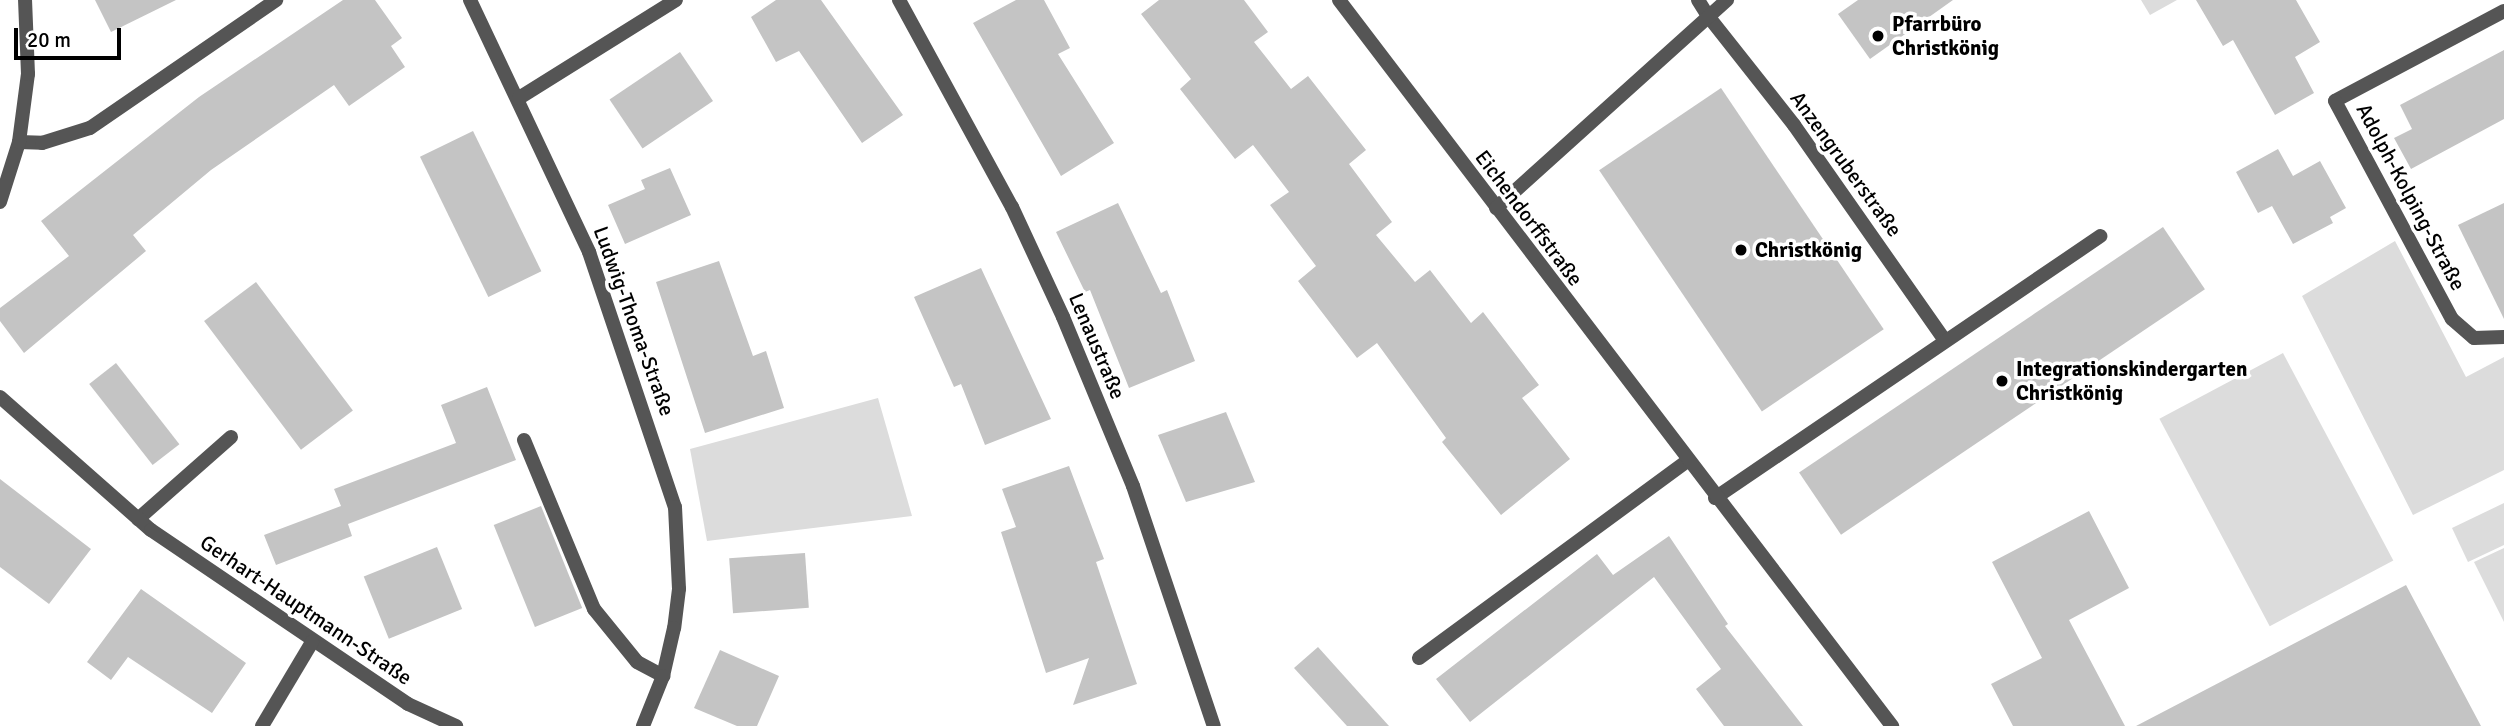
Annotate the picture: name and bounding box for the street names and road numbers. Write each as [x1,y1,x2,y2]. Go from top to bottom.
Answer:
street label: Anzengruberstraße [1785,86,1907,242]
street label: Adolph-Kolping-Straße [2351,99,2471,295]
street label: Eichendorffstraße [1470,145,1588,291]
street label: Ludwig-Thoma-Straße [588,223,680,419]
street label: Lenaustraße [1063,289,1131,403]
street label: Gerhart-Hauptmann-Straße [195,530,417,690]

